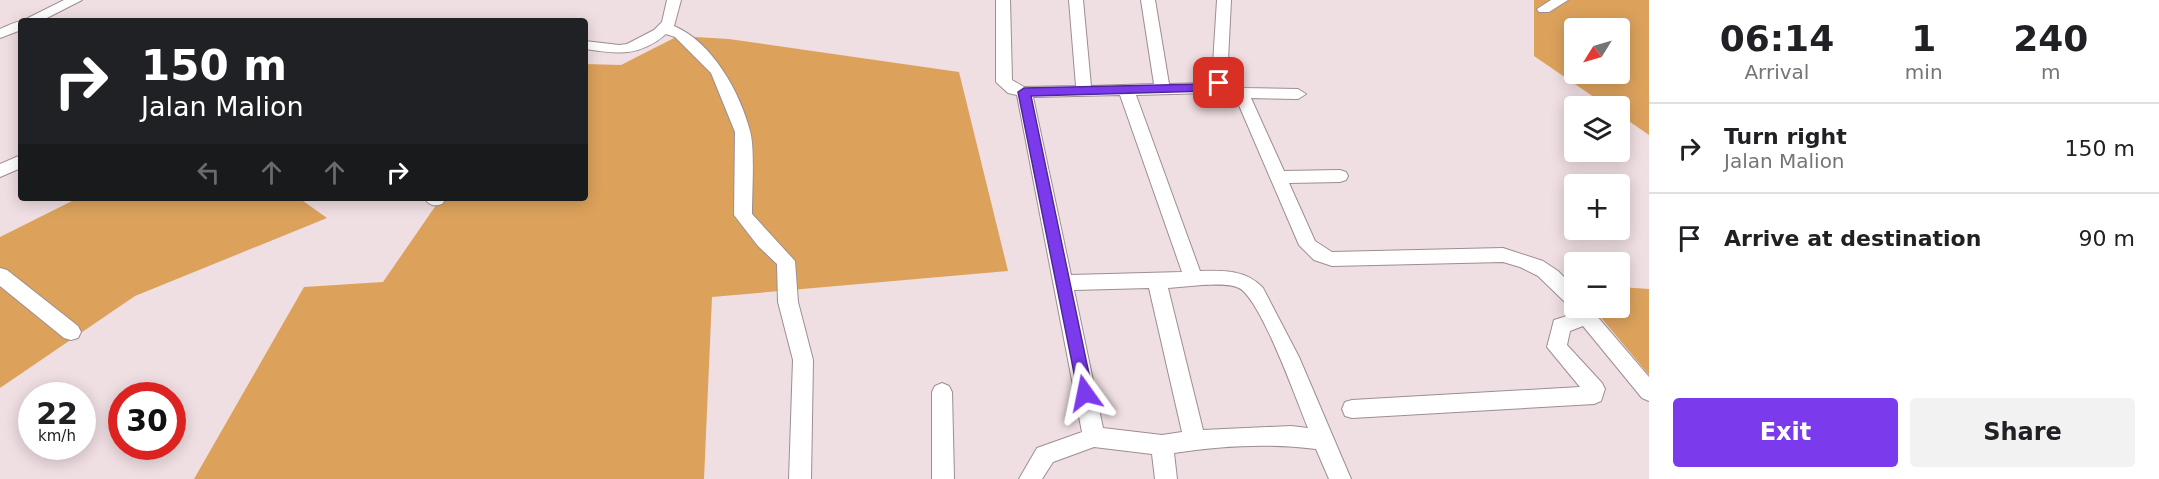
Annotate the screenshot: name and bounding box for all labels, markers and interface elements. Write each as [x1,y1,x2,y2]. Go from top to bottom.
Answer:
north arrow [1564,18,1630,84]
map controls [1564,18,1630,318]
text: 06:14 [1720,18,1834,59]
text: 1 [1911,18,1936,59]
text: 240 [2013,18,2088,59]
text: 150 m [141,41,287,90]
icon: right [42,42,120,120]
pin [1193,57,1244,108]
text: Arrival [1744,60,1809,84]
text: min [1905,60,1943,84]
text: m [2041,60,2061,84]
icon: arrive [1202,66,1235,99]
text: Jalan Malion [141,91,304,122]
button: layers [1564,96,1630,162]
text: Turn right [1724,124,1847,149]
icon: right [1673,132,1706,165]
text: 150 m [2065,136,2135,161]
text: Jalan Malion [1724,149,1845,173]
icon: left [192,156,225,189]
icon: ahead [255,156,288,189]
icon: ahead [318,156,351,189]
icon: right [381,156,414,189]
button: + [1564,174,1630,240]
icon: arrive [1673,222,1706,255]
text: Arrive at destination [1724,226,1981,251]
text: 90 m [2079,226,2135,251]
button: − [1564,252,1630,318]
position arrow [1053,361,1117,425]
speed limit sign: 30 [108,382,186,460]
text: 22 [36,396,78,431]
button: Exit [1673,398,1898,467]
button: Share [1910,398,2135,467]
text: km/h [38,427,76,445]

